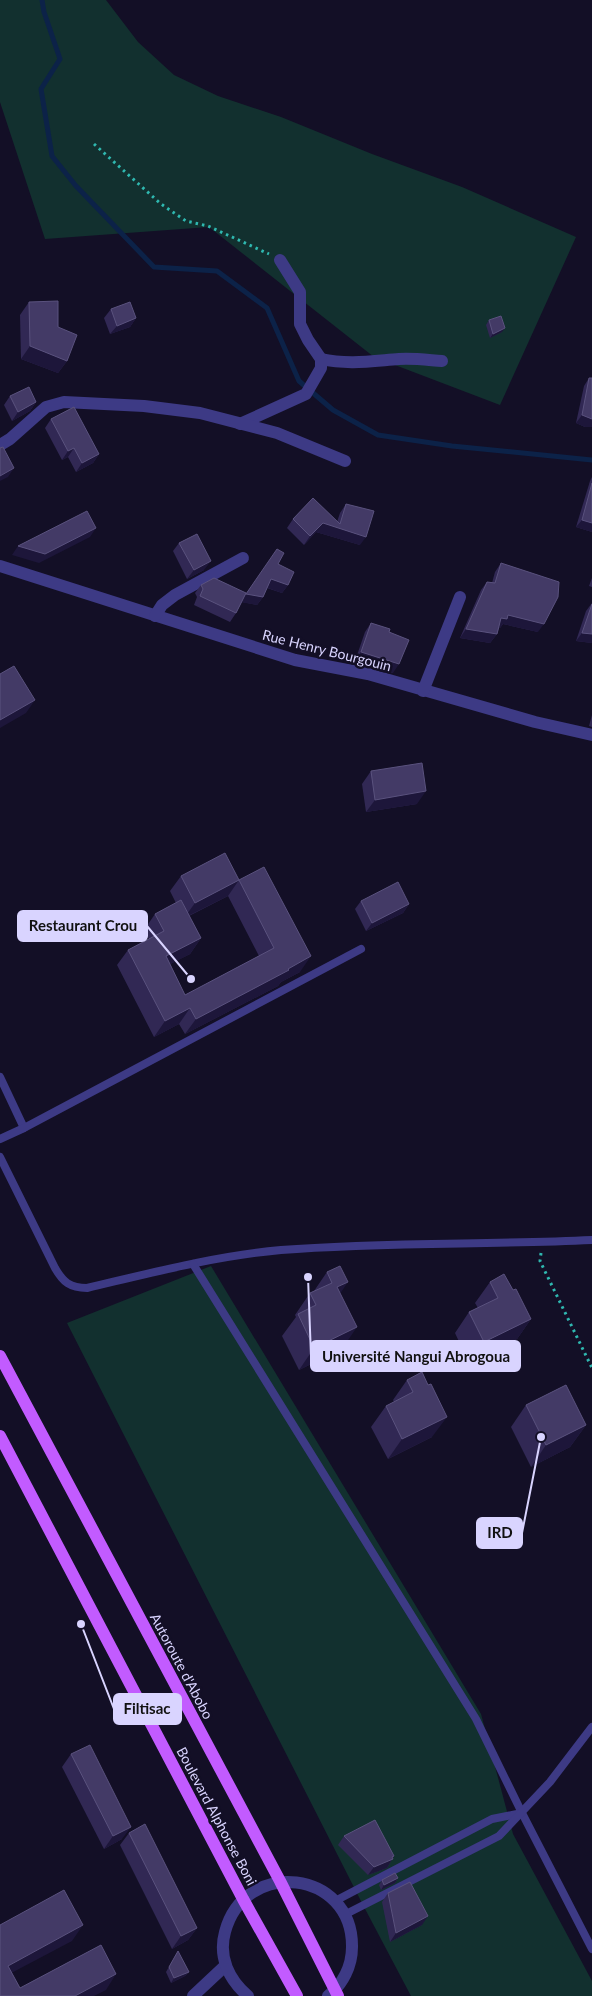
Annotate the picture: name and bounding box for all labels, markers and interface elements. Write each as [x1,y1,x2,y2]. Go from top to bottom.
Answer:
street label: Rue Henry Bourgouin [261,626,393,674]
callout: Restaurant Crou [18,911,147,941]
text: Restaurant Crou [29,916,137,934]
callout: Université Nangui Abrogoua [311,1341,520,1371]
text: Université Nangui Abrogoua [322,1347,510,1365]
callout: IRD [477,1518,522,1548]
text: IRD [487,1523,513,1541]
street label: Autoroute d'Abobo [147,1610,217,1722]
callout: Filtisac [114,1694,181,1724]
text: Filtisac [123,1699,171,1717]
street label: Boulevard Alphonse Boni [173,1744,261,1888]

